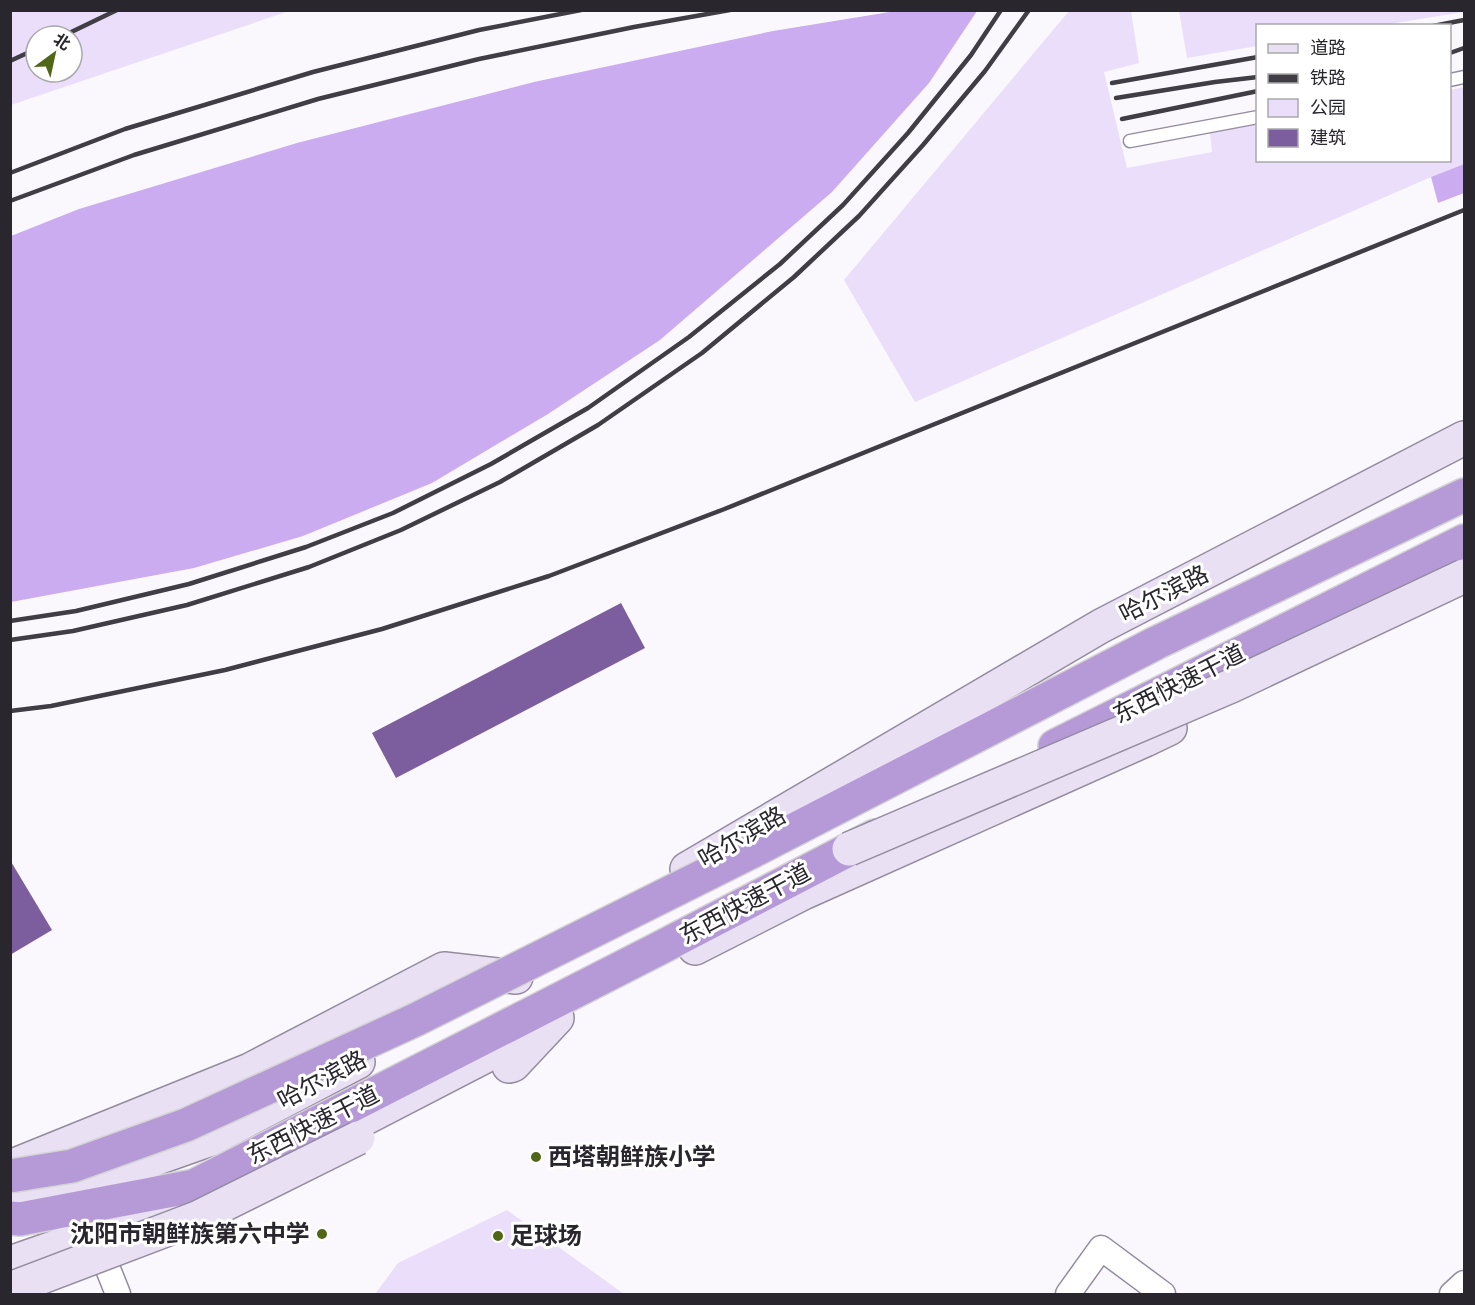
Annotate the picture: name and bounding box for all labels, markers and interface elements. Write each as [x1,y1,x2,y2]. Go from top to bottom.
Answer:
north arrow [24,24,84,84]
legend [1256,24,1451,162]
text: 北 [49,28,75,56]
text: 道路 [1310,35,1346,61]
text: 铁路 [1310,65,1346,91]
text: 公园 [1310,95,1346,121]
text: 建筑 [1310,125,1346,151]
street label: 哈尔滨路 [1113,556,1214,631]
street label: 东西快速干道 [1107,635,1251,732]
street label: 哈尔滨路 [691,797,792,876]
street label: 东西快速干道 [673,854,817,953]
street label: 哈尔滨路 [271,1042,372,1118]
street label: 东西快速干道 [241,1076,385,1173]
place label: 西塔朝鲜族小学 [548,1139,716,1174]
marker: 西塔朝鲜族小学 [529,1150,543,1164]
place label: 沈阳市朝鲜族第六中学 [70,1216,310,1251]
place label: 足球场 [510,1218,582,1253]
marker: 沈阳市朝鲜族第六中学 [315,1227,329,1241]
marker: 足球场 [491,1229,505,1243]

